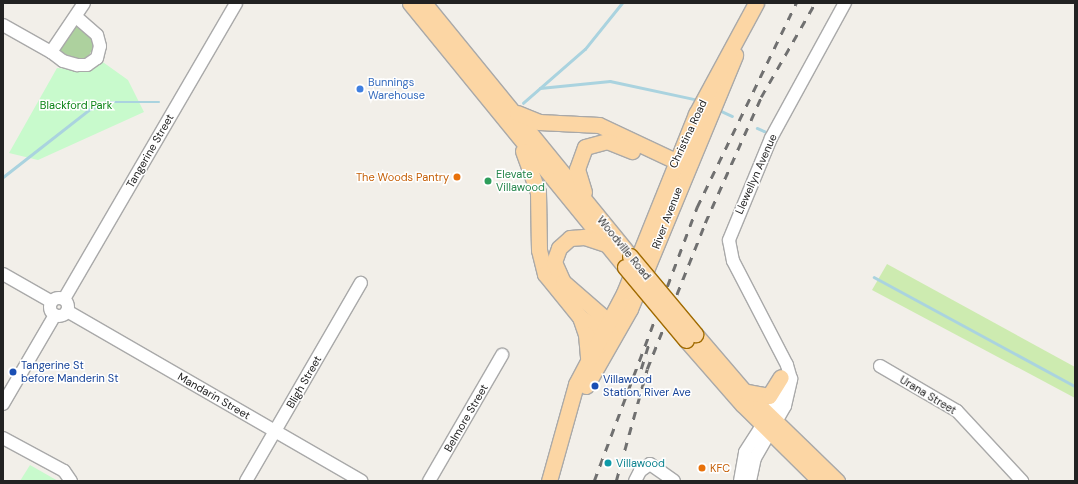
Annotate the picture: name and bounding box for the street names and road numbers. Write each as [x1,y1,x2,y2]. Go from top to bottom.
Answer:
street label: Christina Road [666,98,710,170]
street label: Tangerine Street [123,112,177,190]
street label: Llewellyn Avenue [732,132,780,216]
street label: River Avenue [649,185,685,251]
street label: Woodville Road [594,213,654,283]
street label: Bligh Street [284,353,324,411]
street label: Mandarin Street [175,370,253,422]
street label: Urana Street [897,373,959,417]
street label: Belmore Street [441,382,491,454]

